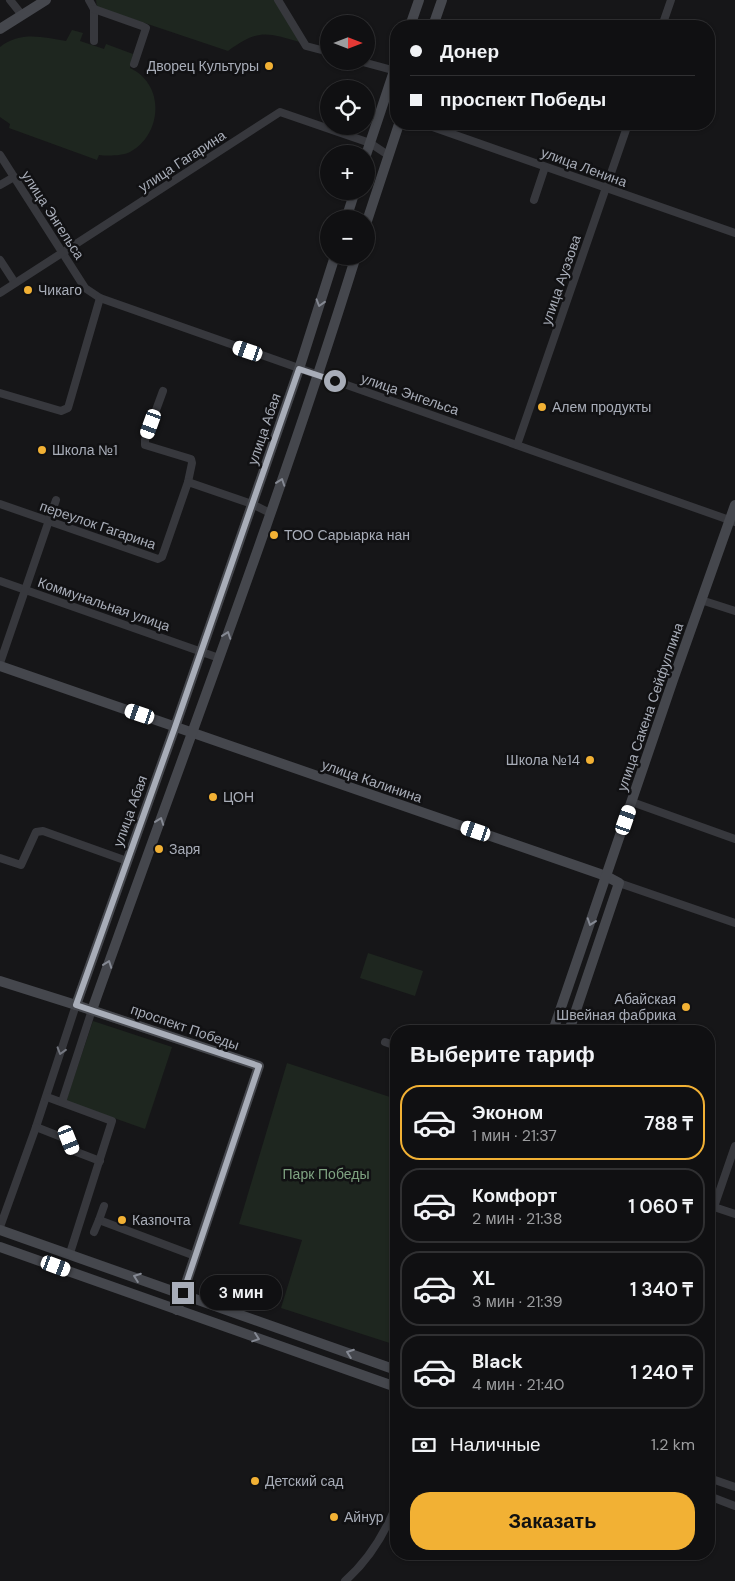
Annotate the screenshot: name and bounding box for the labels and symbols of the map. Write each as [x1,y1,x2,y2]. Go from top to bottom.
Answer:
north arrow [320,15,375,70]
place label: Дворец Культуры [147,57,259,75]
marker: Дворец Культуры [263,60,275,72]
street label: улица Гагарина [135,126,229,196]
street label: улица Ленина [539,143,630,191]
street label: улица Энгельса [18,167,89,263]
street label: улица Ауэзова [537,232,585,328]
place label: Чикаго [38,281,82,299]
marker: Чикаго [22,284,34,296]
one-way arrow [316,298,326,306]
car [231,339,264,363]
street label: улица Энгельса [359,369,462,419]
route start [324,370,346,392]
street label: улица Абая [243,391,285,467]
place label: Алем продукты [552,398,651,416]
marker: Алем продукты [536,401,548,413]
car [138,407,163,441]
place label: Школа №1 [52,441,118,459]
marker: Школа №1 [36,444,48,456]
one-way arrow [275,478,285,486]
street label: переулок Гагарина [38,497,159,553]
place label: ТОО Сарыарка нан [284,526,410,544]
marker: ТОО Сарыарка нан [268,529,280,541]
street label: Коммунальная улица [36,573,173,635]
street label: улица Сакена Сейфуллина [613,620,687,794]
one-way arrow [221,631,231,640]
car [123,702,156,726]
place label: Школа №14 [506,751,581,769]
marker: Школа №14 [584,754,596,766]
street label: улица Калинина [319,755,425,807]
street label: улица Абая [109,773,151,849]
place label: ЦОН [223,788,254,806]
marker: ЦОН [207,791,219,803]
car [614,803,637,837]
one-way arrow [154,817,164,826]
car [459,819,492,843]
place label: Заря [169,840,200,858]
marker: Заря [153,843,165,855]
one-way arrow [587,918,597,926]
one-way arrow [102,960,112,969]
place label: Абайская Швейная фабрика [556,990,676,1024]
street label: проспект Победы [128,1000,242,1054]
marker: Абайская Швейная фабрика [680,1001,692,1013]
one-way arrow [57,1047,67,1055]
car [56,1123,81,1157]
park label: Парк Победы [283,1165,369,1183]
place label: Казпочта [132,1211,191,1229]
marker: Казпочта [116,1214,128,1226]
car [39,1254,72,1278]
one-way arrow [133,1273,142,1283]
callout: 3 мин [200,1276,283,1310]
route end [172,1282,194,1304]
one-way arrow [251,1332,260,1342]
one-way arrow [347,1349,355,1359]
place label: Детский сад [265,1472,344,1490]
marker: Детский сад [249,1475,261,1487]
place label: Айнур [344,1508,384,1526]
marker: Айнур [328,1511,340,1523]

